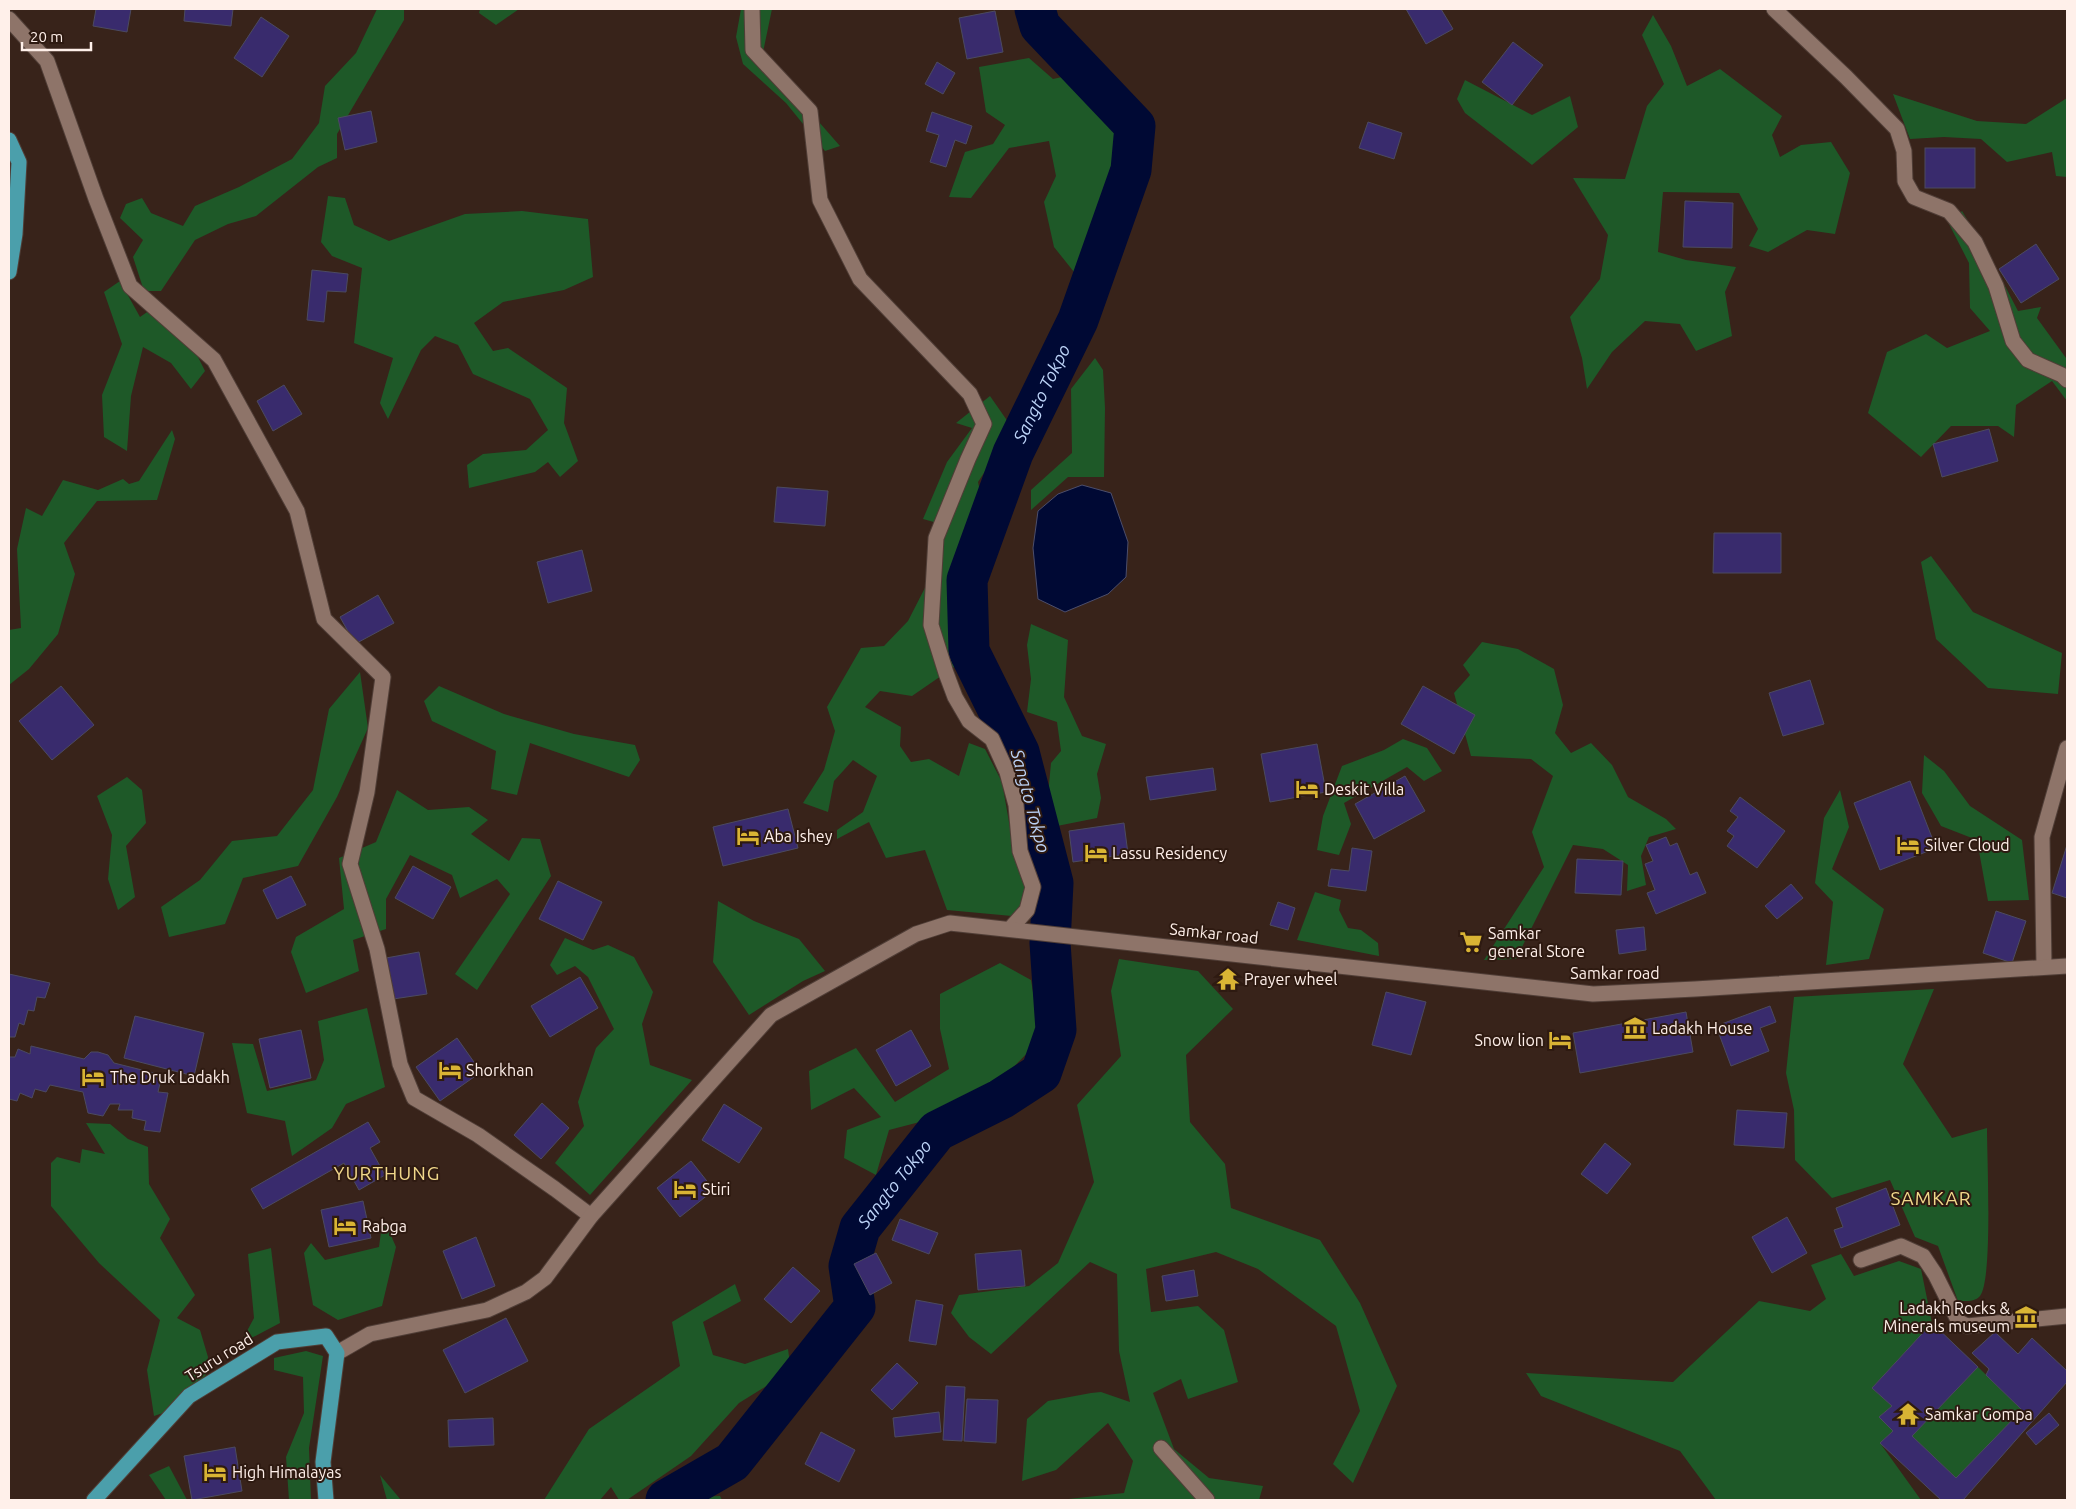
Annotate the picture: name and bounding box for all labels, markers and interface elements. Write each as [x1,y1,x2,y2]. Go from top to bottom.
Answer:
scale bar [22,20,91,52]
text: 20 m [30,28,63,45]
water label: Sangto Tokpo [1008,341,1074,447]
water label: Sangto Tokpo [1007,746,1054,855]
hotel icon: Deskit Villa [1294,776,1320,802]
place label: Deskit Villa [1324,780,1404,798]
hotel icon: Aba Ishey [735,823,761,849]
place label: Aba Ishey [764,827,833,845]
hotel icon: Silver Cloud [1895,832,1921,858]
place label: Silver Cloud [1925,836,2010,854]
hotel icon: Lassu Residency [1083,840,1109,866]
place label: Lassu Residency [1112,844,1228,862]
street label: Samkar road [1169,919,1259,947]
place label: Samkar general Store [1488,924,1585,960]
supermarket icon: Samkar general Store [1458,929,1484,955]
street label: Samkar road [1570,964,1660,982]
temple icon: Prayer wheel [1215,966,1241,992]
place label: Prayer wheel [1244,970,1337,988]
museum icon: Ladakh House [1622,1015,1648,1041]
place label: Ladakh House [1652,1019,1752,1037]
hotel icon: Snow lion [1547,1027,1573,1053]
place label: Snow lion [1474,1031,1544,1049]
hotel icon: Shorkhan [437,1057,463,1083]
place label: Shorkhan [466,1061,534,1079]
hotel icon: The Druk Ladakh [80,1064,106,1090]
place label: The Druk Ladakh [110,1068,230,1086]
water label: Sangto Tokpo [852,1135,935,1232]
district label: YURTHUNG [334,1162,440,1184]
hotel icon: Stiri [672,1176,698,1202]
place label: Stiri [702,1180,731,1198]
district label: SAMKAR [1890,1187,1972,1209]
hotel icon: Rabga [332,1213,358,1239]
place label: Rabga [362,1217,407,1235]
place label: Ladakh Rocks & Minerals museum [1884,1299,2011,1335]
museum icon: Ladakh Rocks & Minerals museum [2013,1304,2039,1330]
street label: Tsuru road [182,1329,256,1385]
temple icon: Samkar Gompa [1895,1401,1921,1427]
place label: Samkar Gompa [1925,1405,2033,1423]
hotel icon: High Himalayas [202,1459,228,1485]
place label: High Himalayas [232,1463,341,1481]

